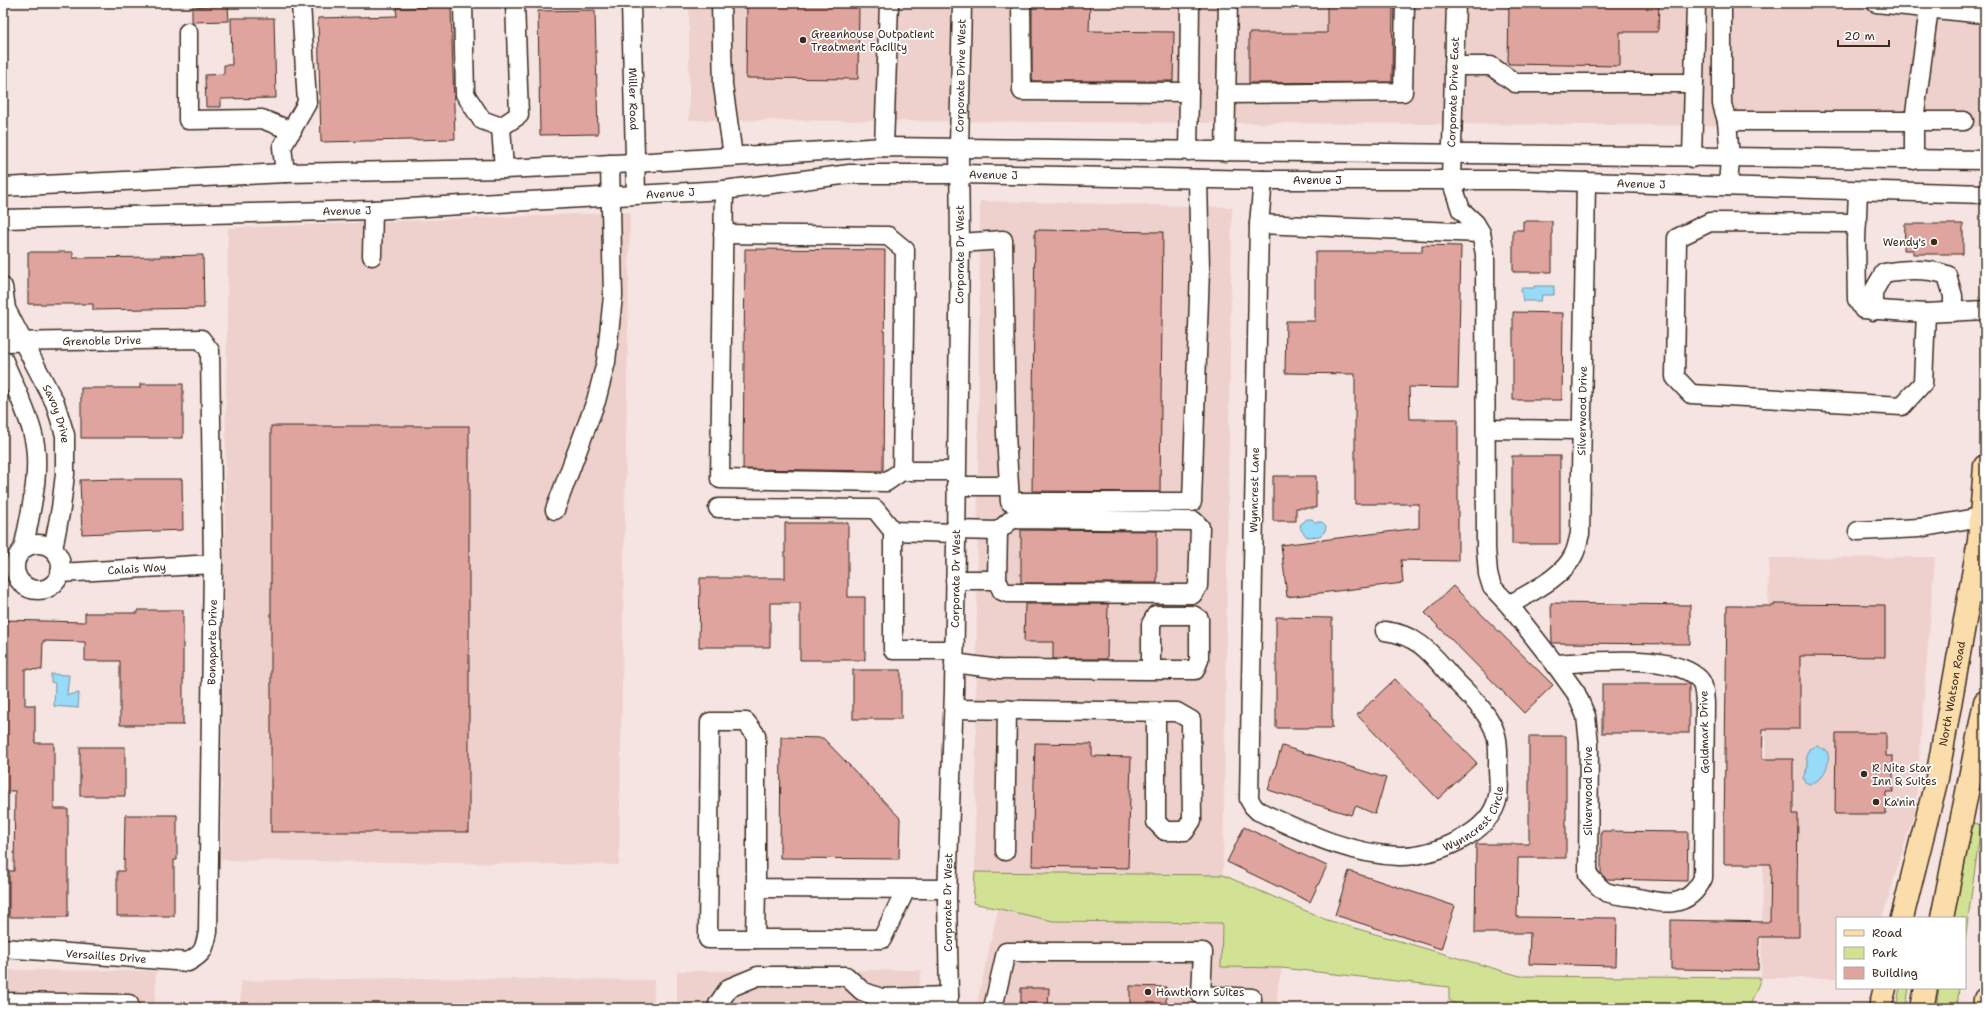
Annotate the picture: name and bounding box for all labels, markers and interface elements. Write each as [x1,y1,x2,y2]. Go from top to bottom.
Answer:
street label: Corporate Drive West [952,18,970,133]
scale bar [1838,22,1889,48]
place label: Greenhouse Outpatient Treatment Facility [811,27,935,55]
text: 20 m [1844,28,1875,44]
marker: Greenhouse Outpatient Treatment Facility [798,35,808,45]
street label: Corporate Drive East [1444,36,1463,148]
street label: Miller Road [625,67,641,131]
street label: Avenue J [969,167,1018,183]
street label: Avenue J [1293,173,1342,188]
street label: Avenue J [1616,176,1666,192]
street label: Avenue J [645,185,696,202]
street label: Avenue J [322,203,372,219]
street label: Corporate Dr West [952,205,968,304]
place label: Wendy's [1883,235,1926,250]
marker: Wendy's [1929,237,1939,247]
street label: Grenoble Drive [62,333,142,349]
street label: Silverwood Drive [1574,366,1591,456]
street label: Savoy Drive [39,382,72,443]
street label: Wynncrest Lane [1246,447,1263,533]
street label: Corporate Dr West [948,529,964,628]
street label: Calais Way [107,560,167,578]
street label: Bonaparte Drive [204,599,221,685]
street label: North Watson Road [1936,640,1969,748]
street label: Goldmark Drive [1696,690,1713,774]
street label: Silverwood Drive [1581,746,1596,836]
place label: R Nite Star Inn & Suites [1872,761,1937,789]
marker: R Nite Star Inn & Suites [1859,769,1869,779]
street label: Wynncrest Circle [1440,786,1507,855]
place label: Ka'nin [1884,795,1915,810]
marker: Ka'nin [1871,797,1881,807]
street label: Corporate Dr West [940,853,956,952]
legend [1836,917,1966,989]
text: Road [1872,925,1903,941]
text: Park [1872,945,1898,961]
street label: Versailles Drive [65,946,147,967]
text: Building [1872,965,1918,981]
place label: Hawthorn Suites [1156,985,1244,1000]
marker: Hawthorn Suites [1143,987,1153,997]

